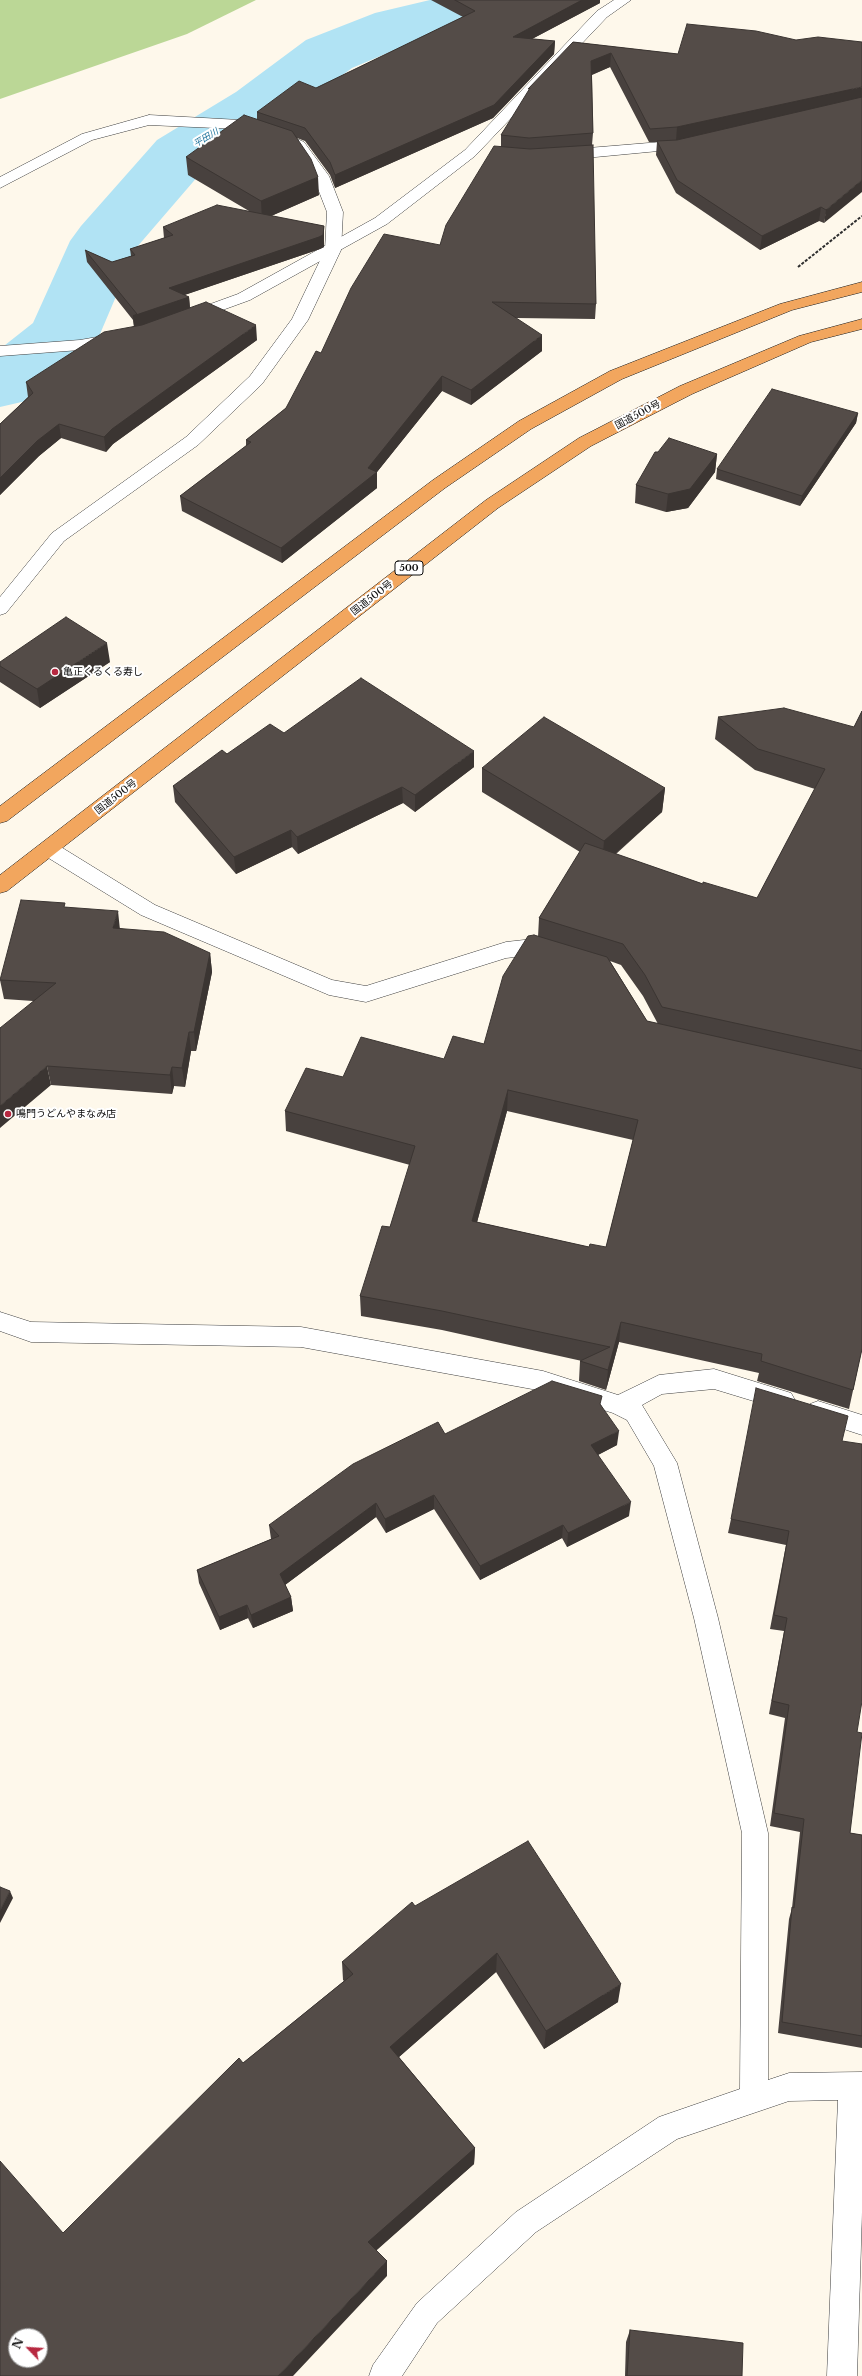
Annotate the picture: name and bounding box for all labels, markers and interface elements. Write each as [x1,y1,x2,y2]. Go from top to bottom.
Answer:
water label: 平田川 [192,126,220,150]
street label: 国道500号 [613,398,663,432]
road number: 500 [395,561,423,575]
street label: 国道500号 [349,578,395,618]
place label: 亀正くるくる寿し [63,666,143,678]
marker: 亀正くるくる寿し [50,667,60,677]
street label: 国道500号 [93,777,139,817]
place label: 鳴門うどんやまなみ店 [16,1108,116,1120]
marker: 鳴門うどんやまなみ店 [3,1109,13,1119]
north arrow [8,2328,48,2368]
text: N [10,2336,27,2351]

